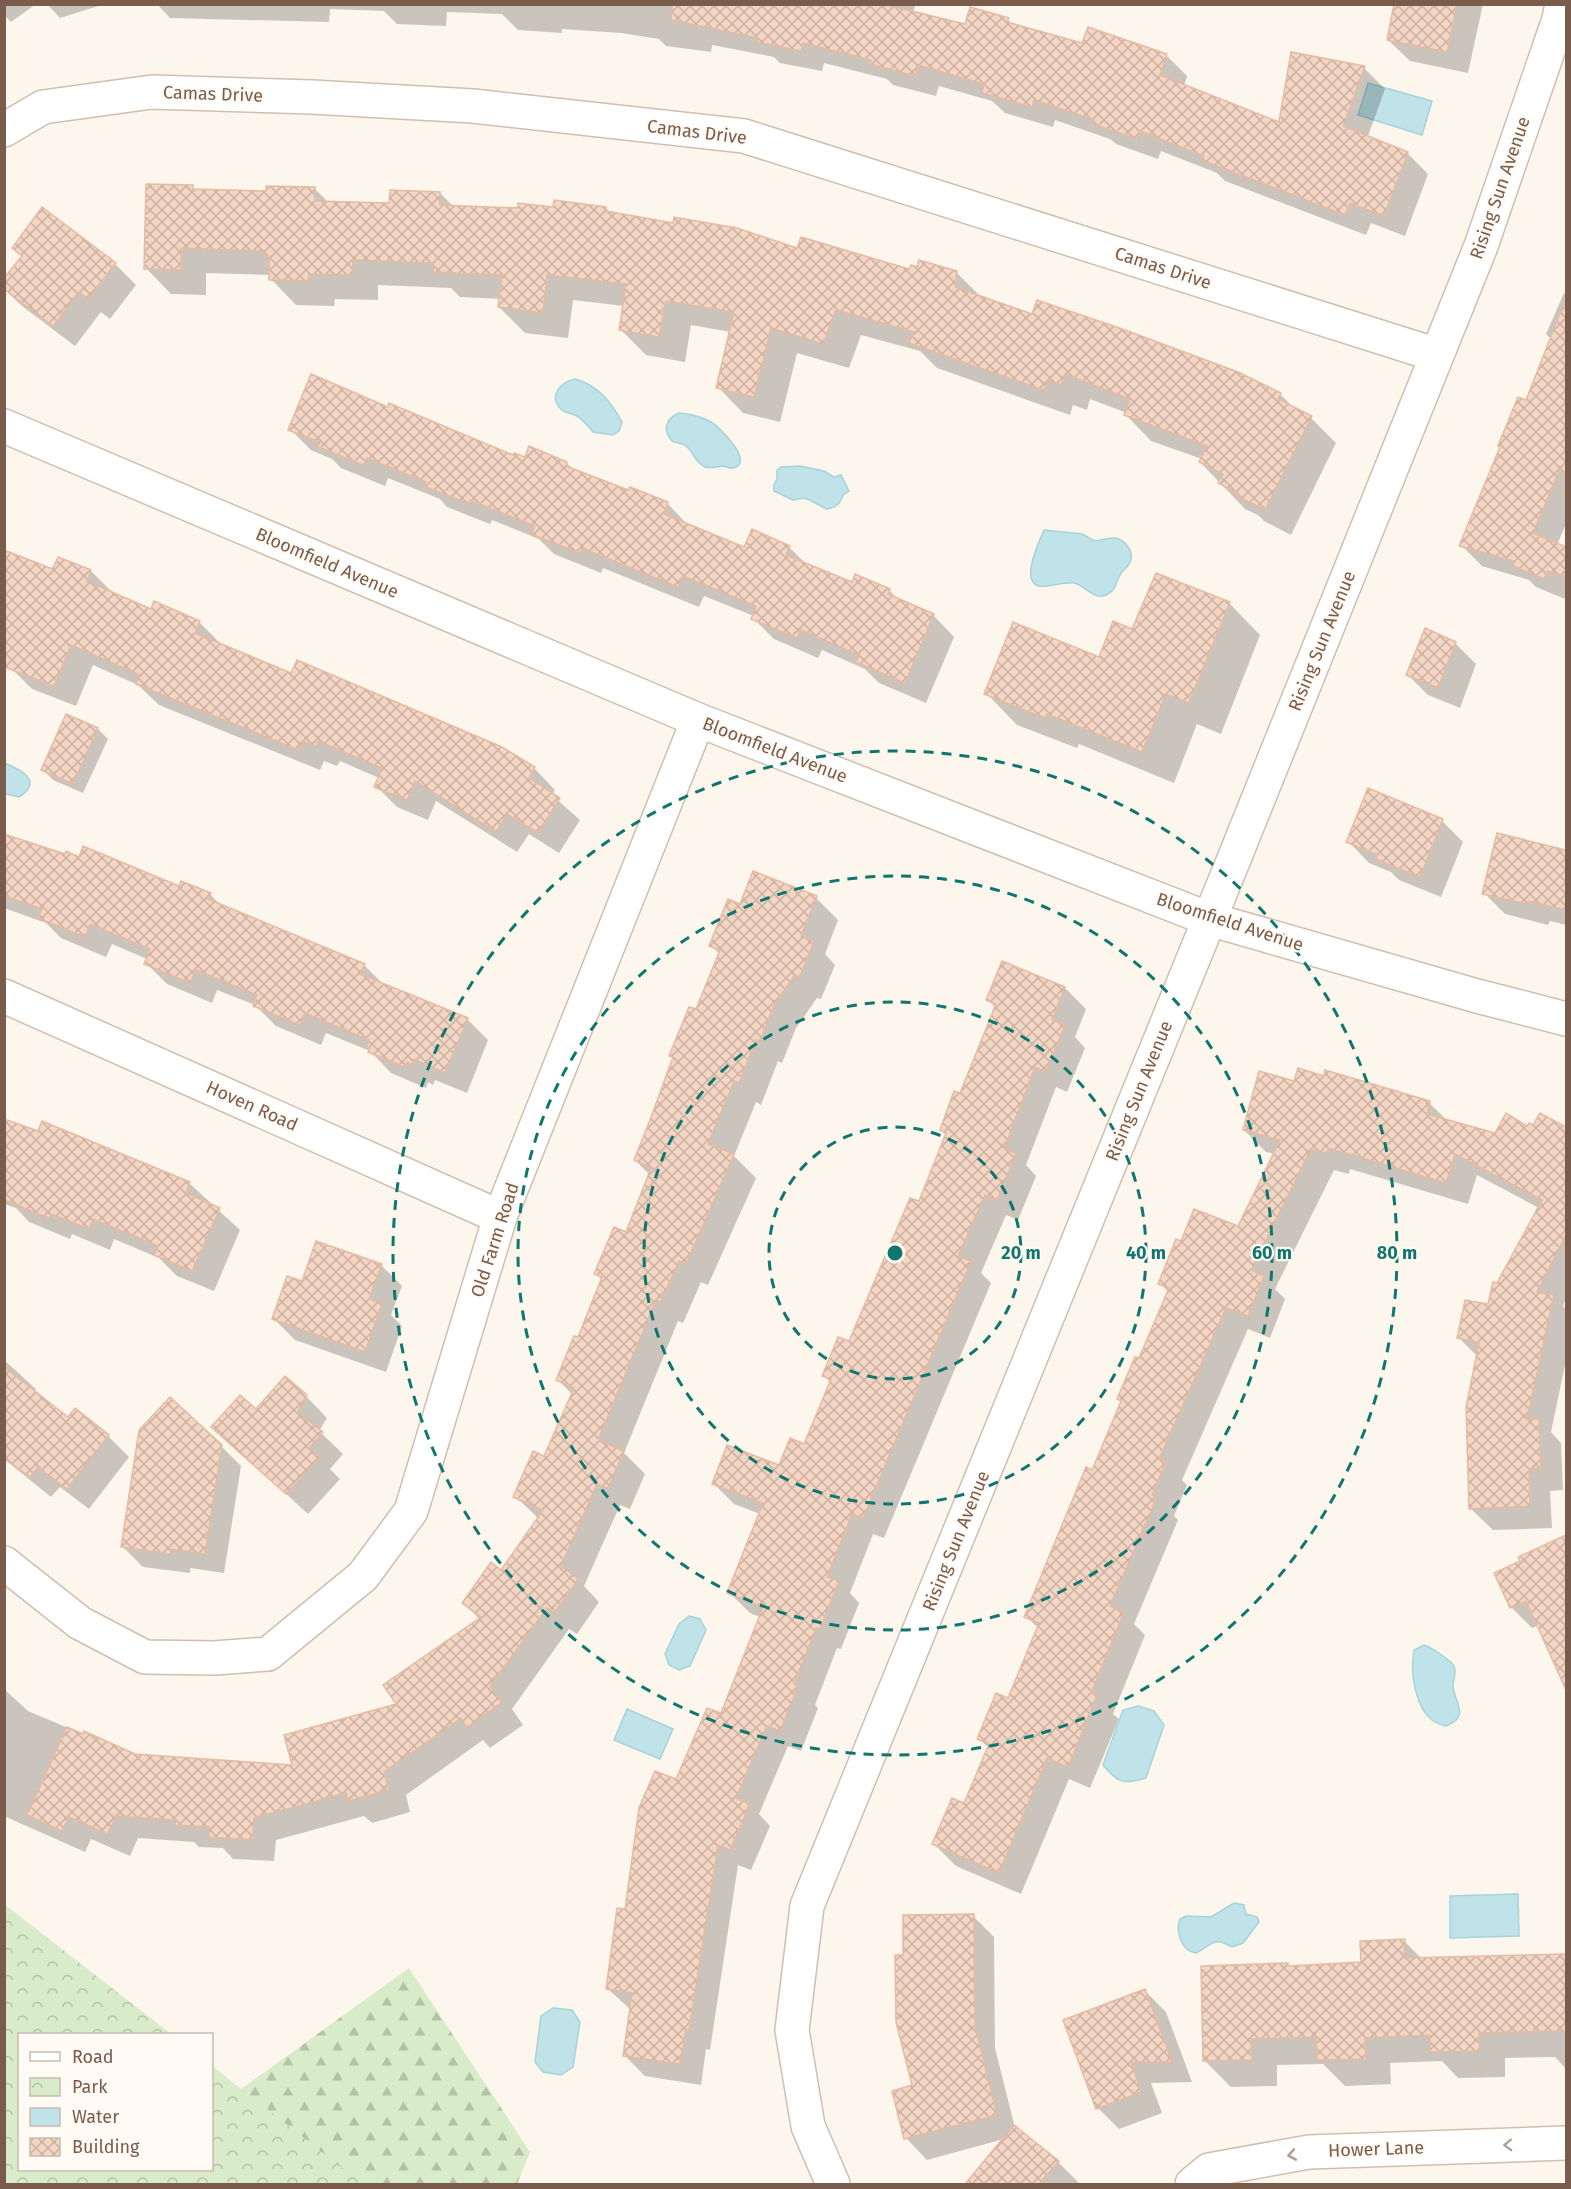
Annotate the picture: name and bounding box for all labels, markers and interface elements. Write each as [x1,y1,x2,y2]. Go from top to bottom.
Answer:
street label: Camas Drive [163,81,263,107]
street label: Rising Sun Avenue [1465,114,1535,262]
street label: Camas Drive [646,115,748,149]
street label: Camas Drive [1112,242,1214,294]
street label: Bloomfield Avenue [252,523,402,603]
street label: Rising Sun Avenue [1284,568,1360,714]
street label: Bloomfield Avenue [700,712,850,788]
street label: Bloomfield Avenue [1154,888,1306,956]
street label: Rising Sun Avenue [1101,1018,1177,1164]
street label: Hoven Road [203,1076,301,1136]
street label: Old Farm Road [466,1180,524,1300]
text: 20 m [1001,1242,1041,1264]
text: 40 m [1126,1242,1166,1264]
text: 60 m [1252,1242,1292,1264]
text: 80 m [1377,1242,1417,1264]
centre of rings [885,1243,905,1263]
street label: Rising Sun Avenue [918,1468,994,1614]
legend [18,2033,213,2171]
text: Road [72,2046,114,2068]
text: Park [72,2076,108,2098]
text: Water [72,2106,119,2128]
text: Building [72,2136,140,2158]
street label: Hower Lane [1328,2136,1424,2162]
one-way arrow [1504,2139,1513,2151]
one-way arrow [1288,2148,1297,2160]

